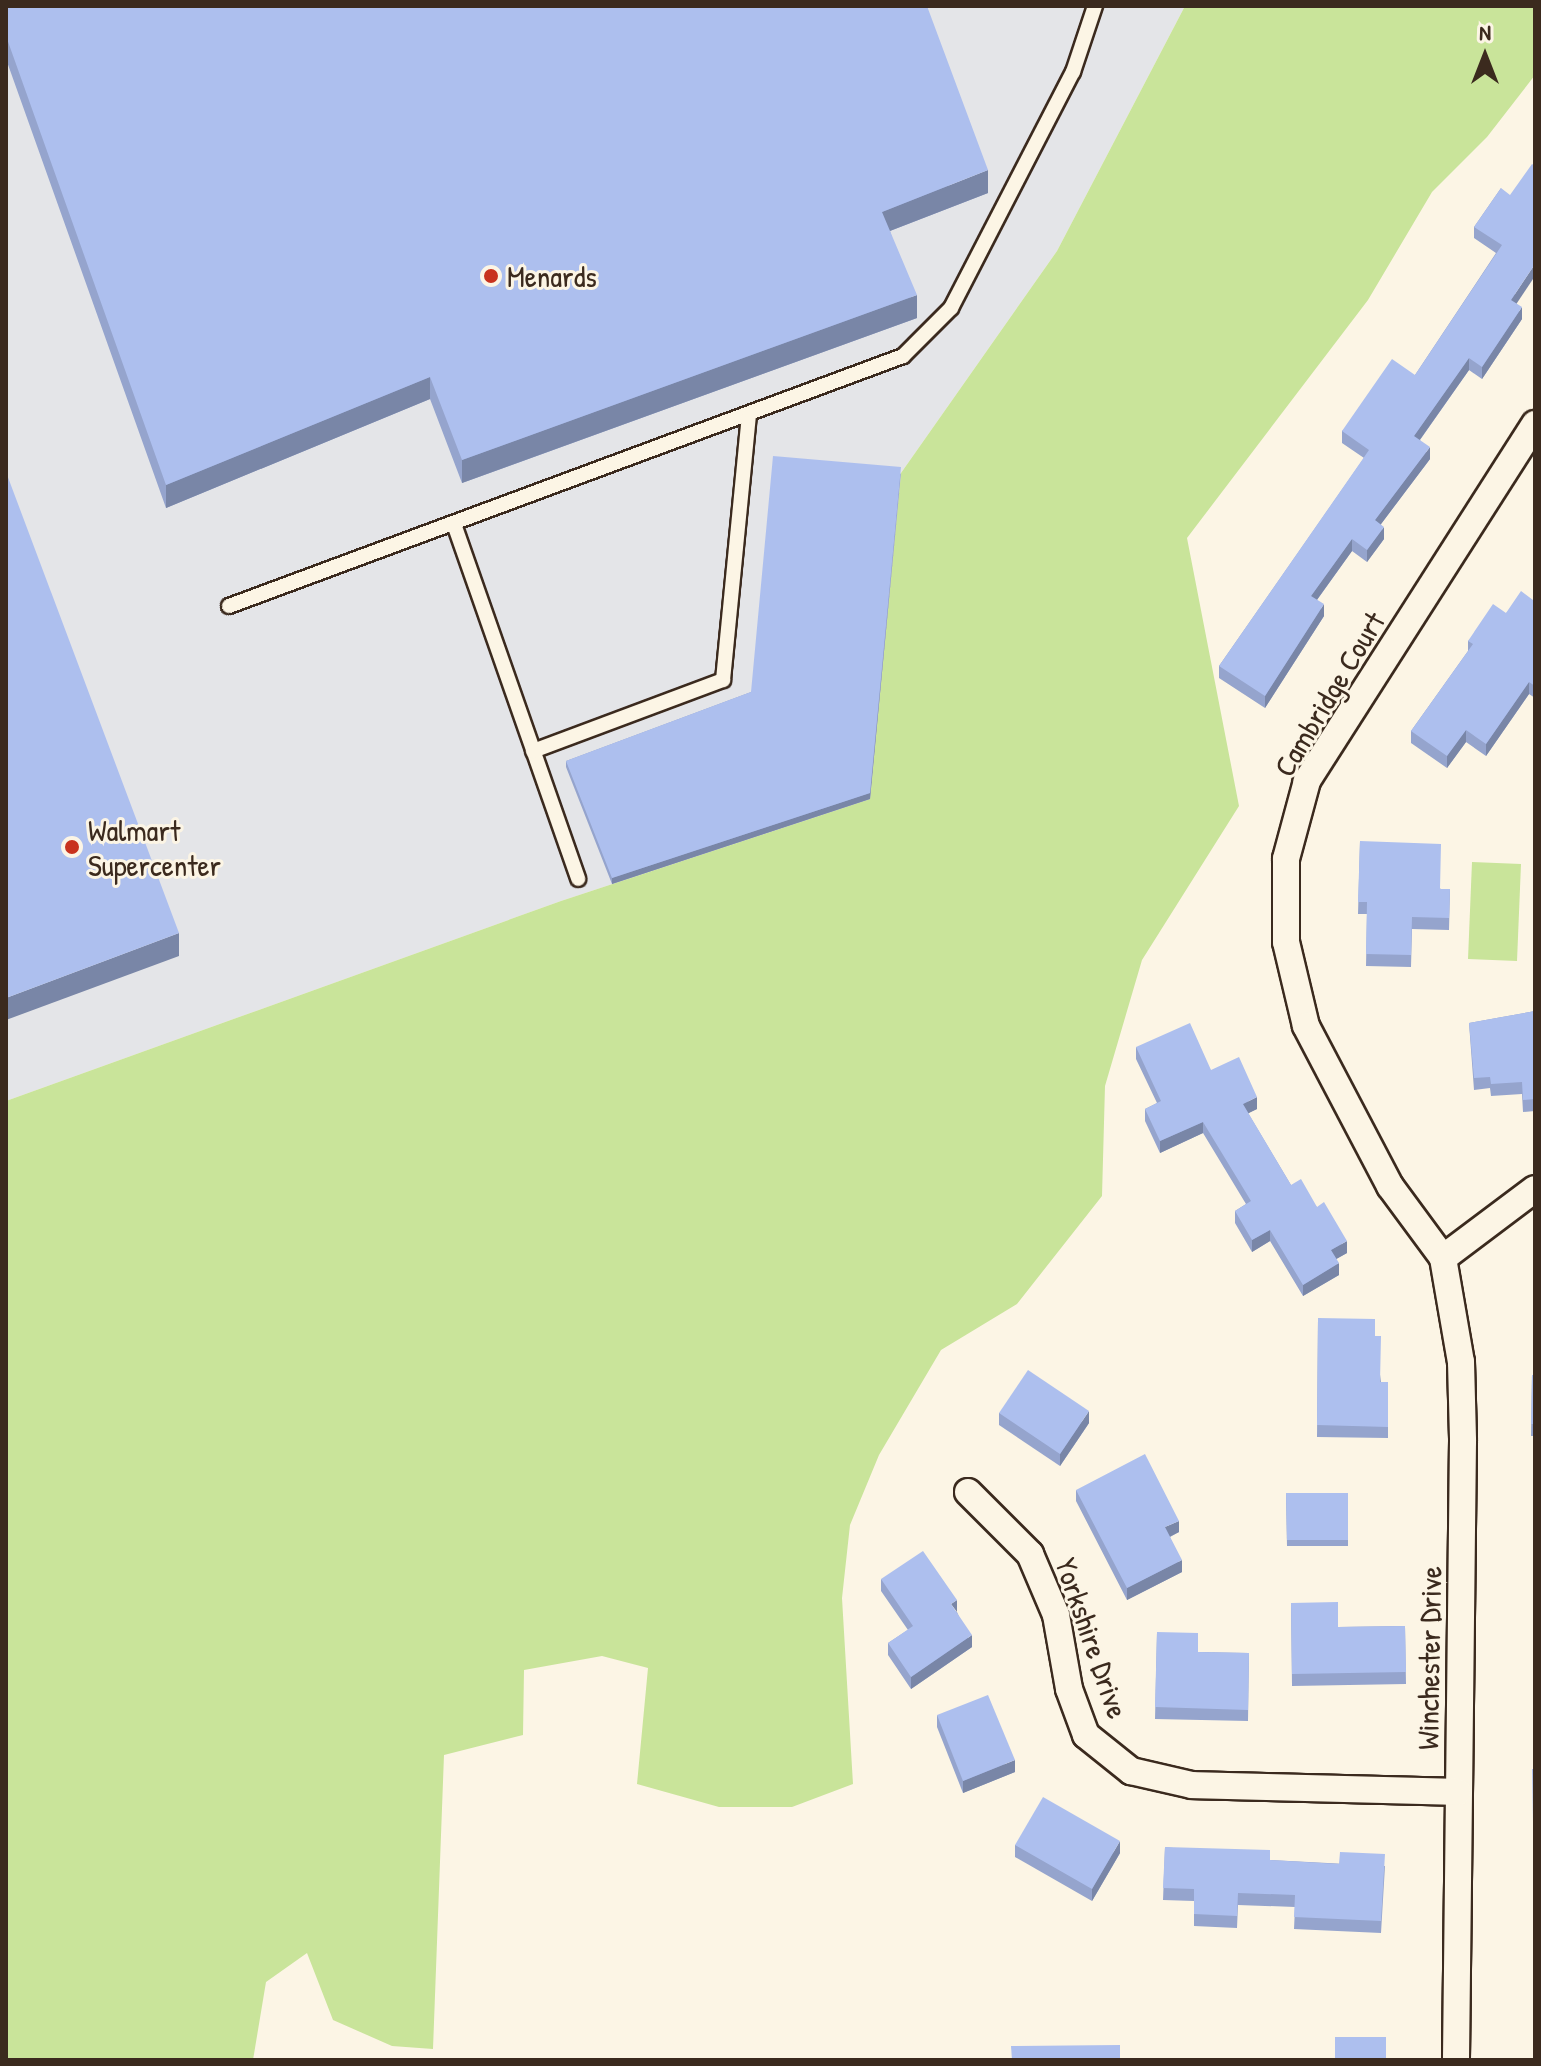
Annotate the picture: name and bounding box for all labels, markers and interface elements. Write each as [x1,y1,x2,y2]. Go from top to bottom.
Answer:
north arrow [1445,16,1525,96]
text: N [1479,17,1491,47]
place label: Menards [507,258,597,294]
marker: Menards [482,267,500,285]
street label: Cambridge Court [1266,605,1392,783]
place label: Walmart Supercenter [88,812,221,882]
marker: Walmart Supercenter [63,838,81,856]
street label: Yorkshire Drive [1048,1553,1136,1723]
street label: Winchester Drive [1409,1566,1449,1750]

